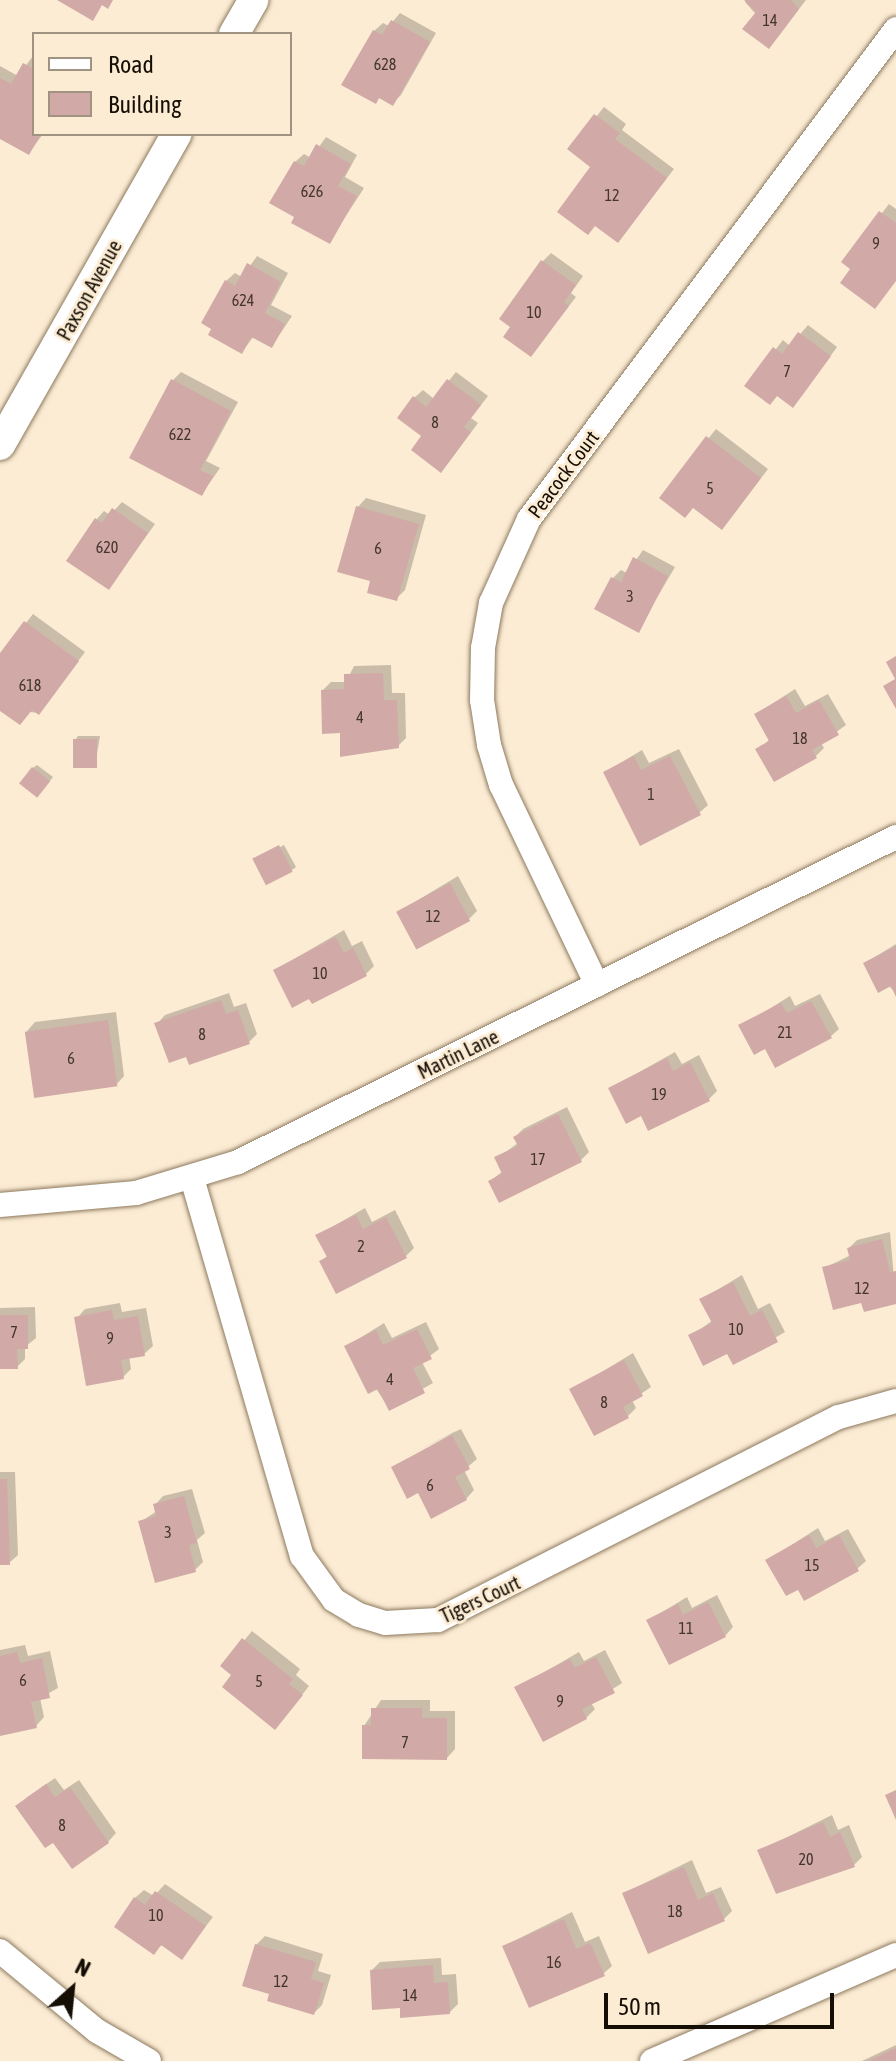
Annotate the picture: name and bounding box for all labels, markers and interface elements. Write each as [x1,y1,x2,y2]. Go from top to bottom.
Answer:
house number: 14 [762,10,778,30]
legend [32,32,292,136]
text: Road [108,51,154,78]
house number: 628 [374,54,396,74]
text: Building [108,91,181,118]
house number: 626 [301,181,323,201]
house number: 12 [604,185,620,205]
house number: 9 [872,233,880,253]
street label: Paxson Avenue [52,236,126,344]
house number: 624 [232,290,254,310]
house number: 10 [526,302,542,322]
house number: 7 [783,361,791,381]
house number: 8 [431,412,439,432]
house number: 622 [169,424,191,444]
street label: Peacock Court [522,426,604,522]
house number: 5 [706,478,714,498]
house number: 620 [96,537,118,557]
house number: 6 [374,538,382,558]
house number: 3 [626,586,634,606]
house number: 618 [19,675,41,695]
house number: 4 [356,707,364,727]
house number: 18 [792,728,808,748]
house number: 1 [647,784,655,804]
house number: 12 [425,906,441,926]
house number: 10 [312,963,328,983]
house number: 21 [777,1022,793,1042]
house number: 8 [198,1024,206,1044]
street label: Martin Lane [414,1024,502,1084]
house number: 6 [67,1048,75,1068]
house number: 19 [651,1084,667,1104]
house number: 17 [530,1149,546,1169]
house number: 2 [357,1236,365,1256]
house number: 12 [854,1278,870,1298]
house number: 10 [728,1319,744,1339]
house number: 7 [10,1322,18,1342]
house number: 9 [106,1328,114,1348]
house number: 4 [386,1369,394,1389]
house number: 8 [600,1392,608,1412]
house number: 6 [426,1475,434,1495]
house number: 3 [164,1522,172,1542]
house number: 15 [804,1555,820,1575]
street label: Tigers Court [436,1570,524,1628]
house number: 11 [678,1618,694,1638]
house number: 6 [19,1670,27,1690]
house number: 5 [255,1671,263,1691]
house number: 9 [556,1691,564,1711]
house number: 7 [401,1732,409,1752]
house number: 8 [58,1815,66,1835]
house number: 20 [798,1849,814,1869]
house number: 18 [667,1901,683,1921]
house number: 10 [148,1905,164,1925]
north arrow [32,1949,112,2029]
house number: 16 [546,1952,562,1972]
text: N [71,1953,95,1982]
house number: 12 [273,1971,289,1991]
scale bar [608,1977,838,2027]
house number: 14 [402,1985,418,2005]
text: 50 m [618,1993,661,2020]

